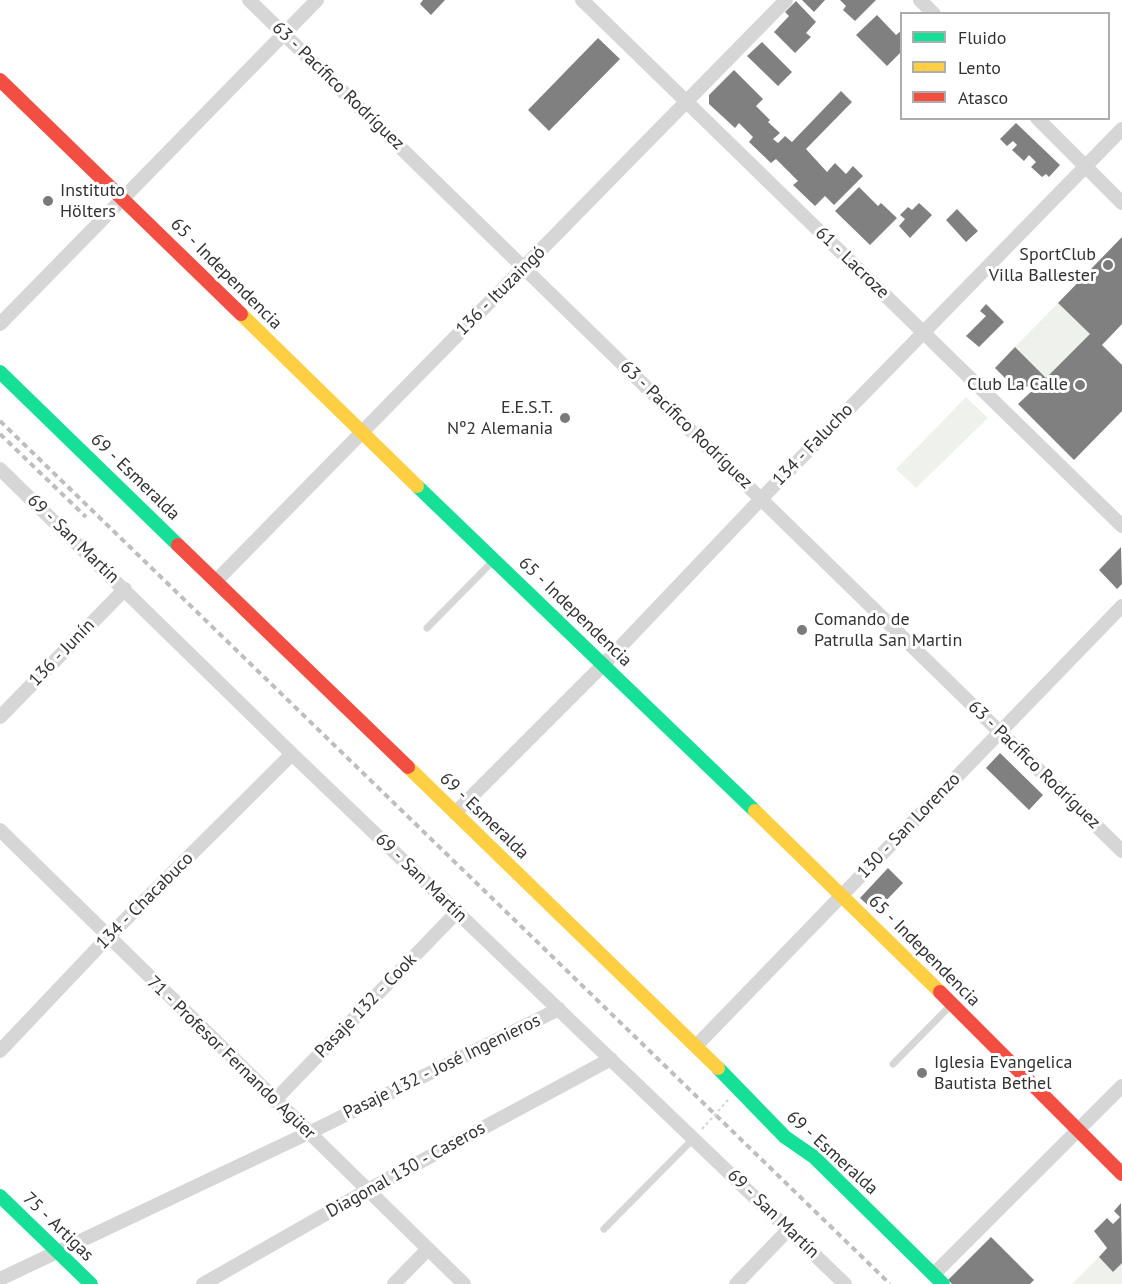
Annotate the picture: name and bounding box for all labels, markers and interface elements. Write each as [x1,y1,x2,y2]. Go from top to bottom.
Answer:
legend [900,12,1110,120]
street label: 63 - Pacífico Rodríguez [267,17,409,155]
text: Fluido [958,26,1006,49]
text: Lento [958,56,1001,79]
text: Atasco [958,86,1008,109]
place label: Instituto Hölters [60,180,125,222]
marker: Instituto Hölters [41,194,55,208]
street label: 65 - Independencia [166,214,286,334]
street label: 61 - Lacroze [811,223,893,303]
street label: 136 - Ituzaingó [452,242,550,340]
place label: SportClub Villa Ballester [989,244,1096,286]
marker: SportClub Villa Ballester [1101,258,1115,272]
street label: 63 - Pacífico Rodríguez [615,356,757,494]
place label: Club La Calle [967,374,1068,396]
marker: Club La Calle [1073,378,1087,392]
place label: E.E.S.T. Nº2 Alemania [447,397,553,440]
street label: 134 - Falucho [768,399,858,491]
marker: E.E.S.T. Nº2 Alemania [558,411,572,425]
street label: 69 - Esmeralda [86,429,184,525]
street label: 69 - San Martín [23,490,123,588]
street label: 65 - Independencia [514,553,636,671]
place label: Comando de Patrulla San Martin [814,609,962,652]
street label: 136 - Junín [25,615,99,691]
marker: Comando de Patrulla San Martin [795,623,809,637]
street label: 63 - Pacífico Rodríguez [963,696,1105,834]
street label: 69 - Esmeralda [435,768,533,864]
street label: 130 - San Lorenzo [853,768,965,884]
street label: 69 - San Martín [371,829,471,927]
street label: 134 - Chacabuco [92,848,198,954]
street label: 65 - Independencia [864,891,984,1011]
street label: Pasaje 132 - Cook [311,949,421,1063]
street label: 71 - Profesor Fernando Agüer [142,972,320,1144]
street label: Pasaje 132 - José Ingenieros [340,1010,544,1124]
place label: Iglesia Evangelica Bautista Bethel [934,1052,1072,1094]
marker: Iglesia Evangelica Bautista Bethel [915,1066,929,1080]
street label: 69 - Esmeralda [782,1106,882,1200]
street label: Diagonal 130 - Caseros [323,1117,489,1223]
street label: 69 - San Martín [723,1165,823,1263]
street label: 75 - Artigas [18,1188,98,1266]

